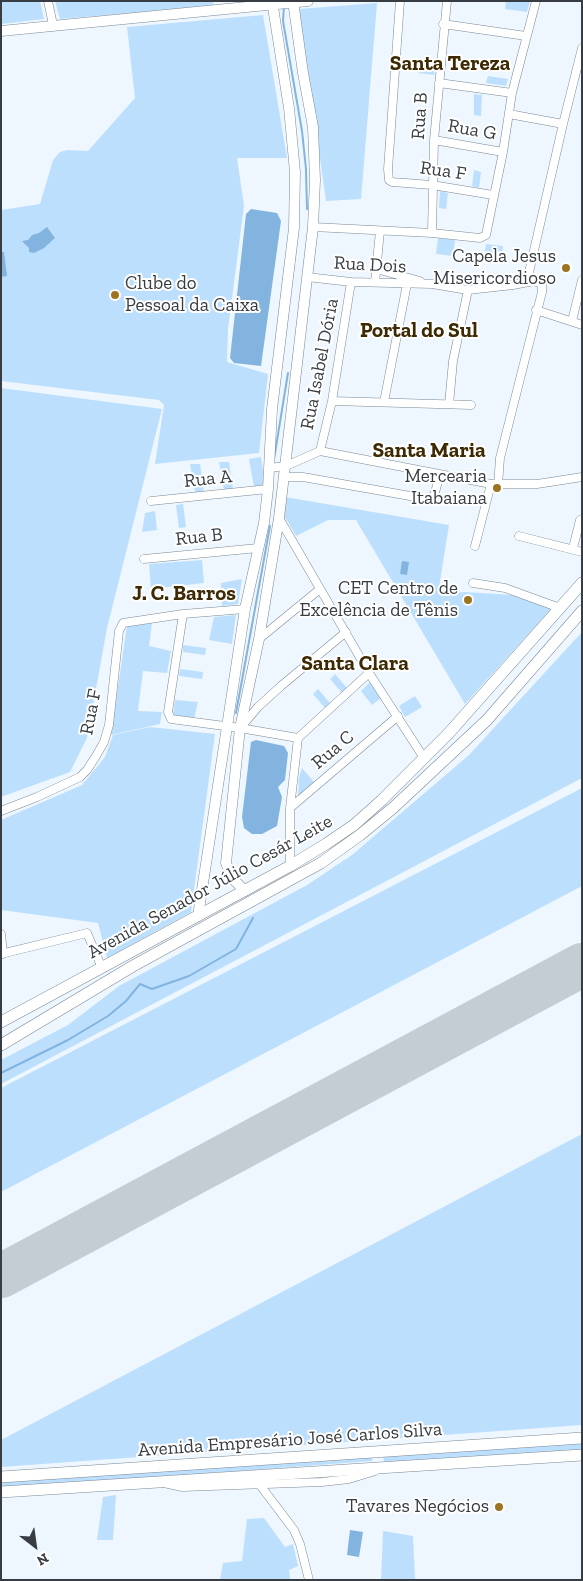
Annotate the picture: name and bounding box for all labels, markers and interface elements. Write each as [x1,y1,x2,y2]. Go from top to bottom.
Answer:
district label: Santa Tereza [390,51,510,77]
street label: Rua B [407,92,433,140]
street label: Rua G [446,115,498,145]
street label: Rua F [418,156,468,186]
place label: Capela Jesus Misericordioso [433,246,556,290]
street label: Rua Dois [333,252,407,278]
marker: Capela Jesus Misericordioso [560,262,572,274]
place label: Clube do Pessoal da Caixa [125,273,259,317]
marker: Clube do Pessoal da Caixa [109,289,121,301]
street label: Rua Isabel Dória [296,296,344,432]
district label: Portal do Sul [360,318,478,344]
district label: Santa Maria [372,438,486,464]
street label: Rua A [183,465,233,493]
place label: Mercearia Itabaiana [404,466,487,510]
marker: Mercearia Itabaiana [491,482,503,494]
street label: Rua B [174,523,224,551]
place label: CET Centro de Excelência de Tênis [300,578,458,622]
district label: J. C. Barros [132,581,236,607]
marker: CET Centro de Excelência de Tênis [462,594,474,606]
district label: Santa Clara [301,651,409,677]
street label: Rua F [75,687,107,737]
street label: Rua C [307,726,359,774]
street label: Avenida Senador Júlio Cesár Leite [84,810,336,964]
street label: Avenida Empresário José Carlos Silva [137,1418,443,1462]
place label: Tavares Negócios [346,1496,489,1518]
marker: Tavares Negócios [493,1501,505,1513]
north arrow [10,1521,60,1571]
text: N [34,1549,52,1569]

